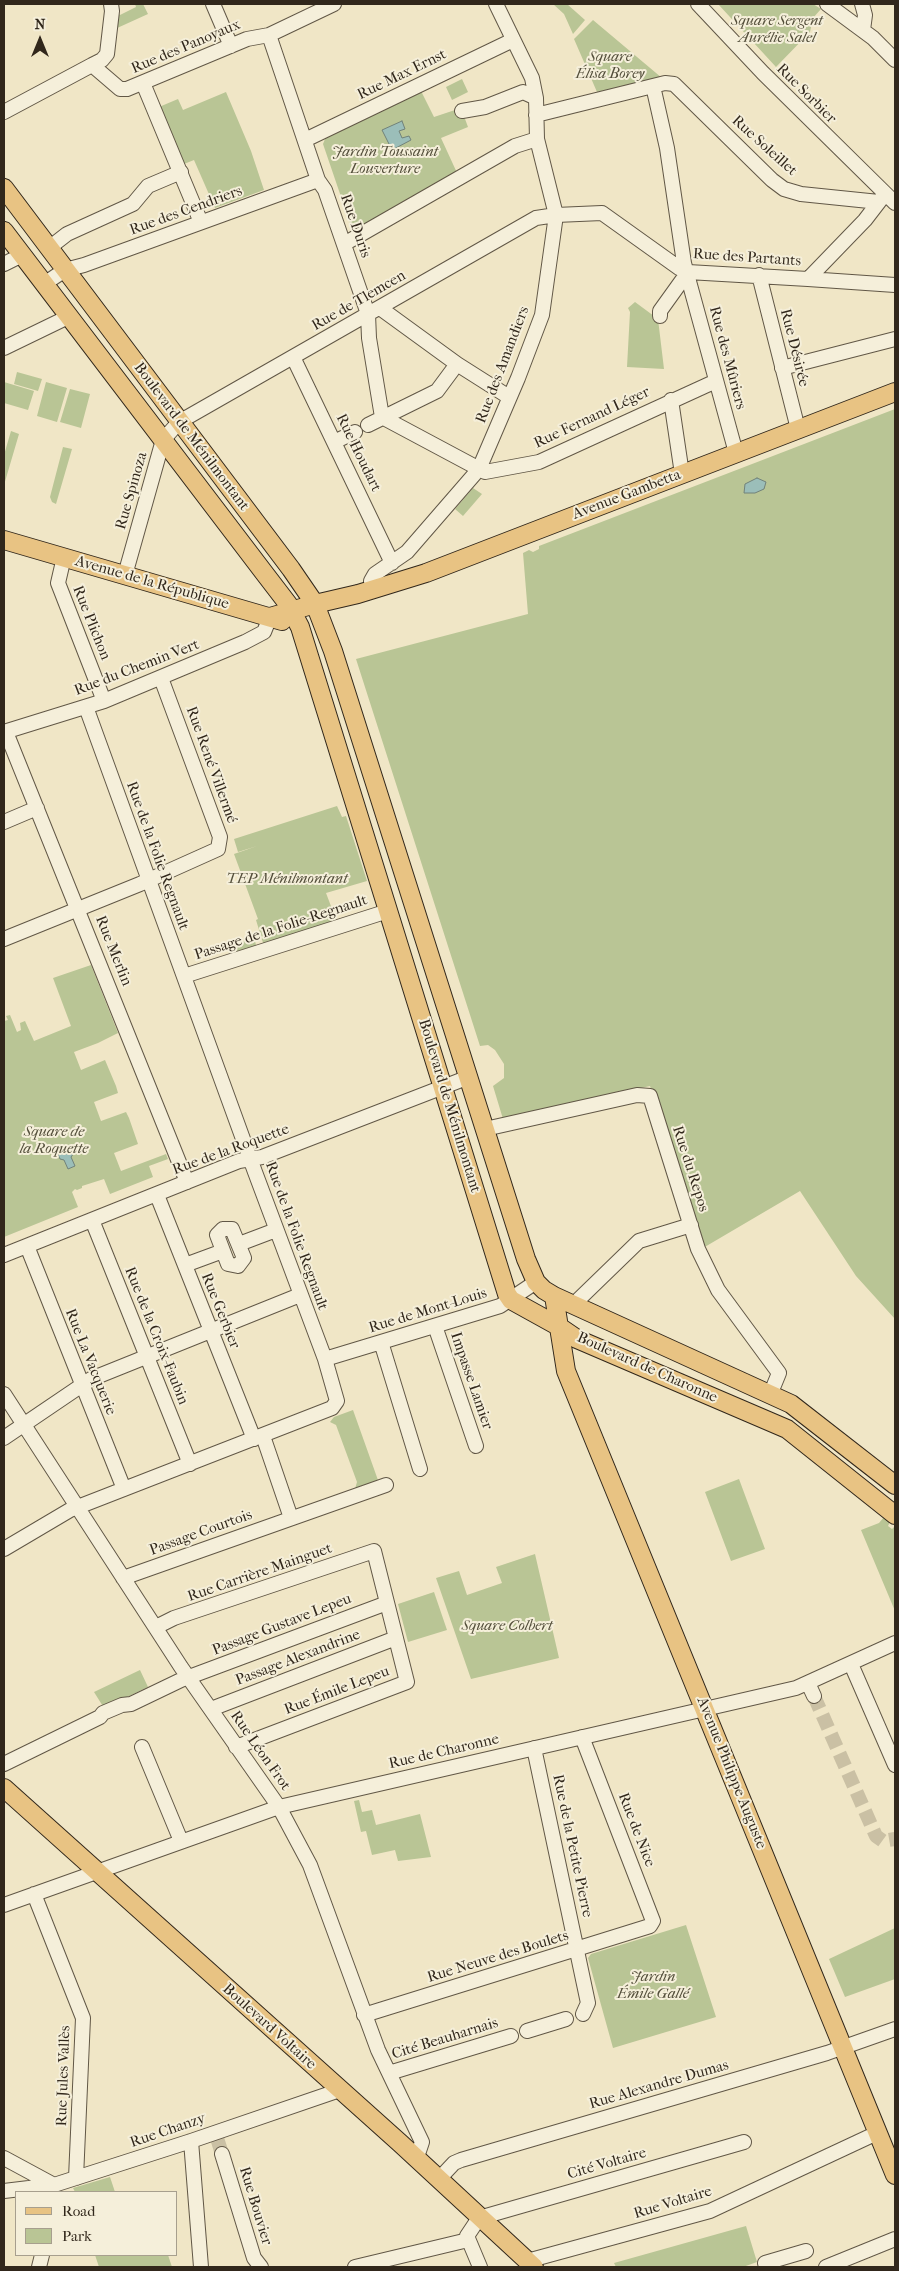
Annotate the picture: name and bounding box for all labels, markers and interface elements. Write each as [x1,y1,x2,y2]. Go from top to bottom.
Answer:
park label: Square Sergent Aurélie Salel [731,12,823,47]
north arrow [15,15,65,65]
text: N [35,16,45,33]
street label: Rue des Panoyaux [129,16,243,78]
street label: Rue Max Ernst [355,46,449,104]
park label: Square Élisa Borey [576,48,644,83]
street label: Rue Sorbier [772,60,840,128]
street label: Rue Soleillet [728,112,800,180]
park label: Jardin Toussaint Louverture [332,143,438,178]
street label: Rue des Cendriers [127,182,245,240]
street label: Rue Duris [336,192,374,260]
street label: Rue des Partants [692,245,802,271]
street label: Rue de Tlemcen [309,267,409,335]
street label: Rue des Amandiers [472,304,534,426]
street label: Rue des Mûriers [705,304,749,412]
street label: Rue Désirée [776,307,812,389]
street label: Boulevard de Ménilmontant [129,359,253,515]
street label: Rue Fernand Léger [531,383,653,453]
street label: Rue Houdart [331,411,385,495]
street label: Rue Spinoza [112,450,152,532]
street label: Avenue Gambetta [570,466,684,524]
street label: Avenue de la République [73,552,231,614]
street label: Rue Plichon [68,583,114,663]
street label: Rue du Chemin Vert [72,636,202,700]
street label: Rue René Villermé [182,704,240,826]
street label: Rue de la Folie Regnault [122,779,192,933]
park label: TEP Ménilmontant [226,870,348,888]
street label: Passage de la Folie-Regnault [192,892,370,964]
street label: Rue Merlin [91,913,135,989]
street label: Boulevard de Ménilmontant [414,1017,484,1195]
street label: Rue de la Roquette [170,1121,292,1179]
park label: Square de la Roquette [20,1123,88,1158]
street label: Rue du Repos [668,1124,712,1214]
street label: Rue de la Folie Regnault [261,1159,331,1313]
street label: Rue de la Croix-Faubin [120,1265,192,1407]
street label: Rue Gerbier [197,1271,243,1351]
street label: Rue de Mont-Louis [367,1284,489,1338]
street label: Rue La Vacquerie [60,1306,120,1418]
street label: Boulevard de Charonne [574,1329,720,1407]
street label: Impasse Lamier [446,1330,496,1432]
street label: Passage Courtois [147,1506,255,1560]
street label: Rue Carrière Mainguet [185,1540,335,1606]
street label: Passage Gustave Lepeu [210,1590,354,1660]
park label: Square Colbert [461,1617,553,1635]
street label: Passage Alexandrine [233,1626,363,1690]
street label: Rue Émile Lepeu [282,1663,392,1719]
street label: Avenue Philippe Auguste [692,1694,770,1852]
street label: Rue Léon Frot [226,1708,294,1794]
street label: Rue de Charonne [387,1731,501,1773]
street label: Rue de la Petite Pierre [548,1773,596,1919]
street label: Rue de Nice [614,1790,658,1870]
street label: Rue Neuve des Boulets [425,1927,571,1987]
park label: Jardin Émile Gallé [617,1968,689,2003]
street label: Boulevard Voltaire [218,1980,320,2074]
street label: Cité Beauharnais [390,2014,500,2064]
street label: Rue Jules Vallès [53,2025,75,2127]
street label: Rue Alexandre Dumas [587,2056,731,2114]
street label: Rue Chanzy [128,2110,208,2152]
street label: Cité Voltaire [566,2144,648,2184]
street label: Rue Bouvier [235,2165,275,2247]
street label: Rue Voltaire [632,2183,714,2223]
legend [15,2191,178,2256]
text: Road [62,2202,95,2220]
text: Park [62,2227,92,2245]

